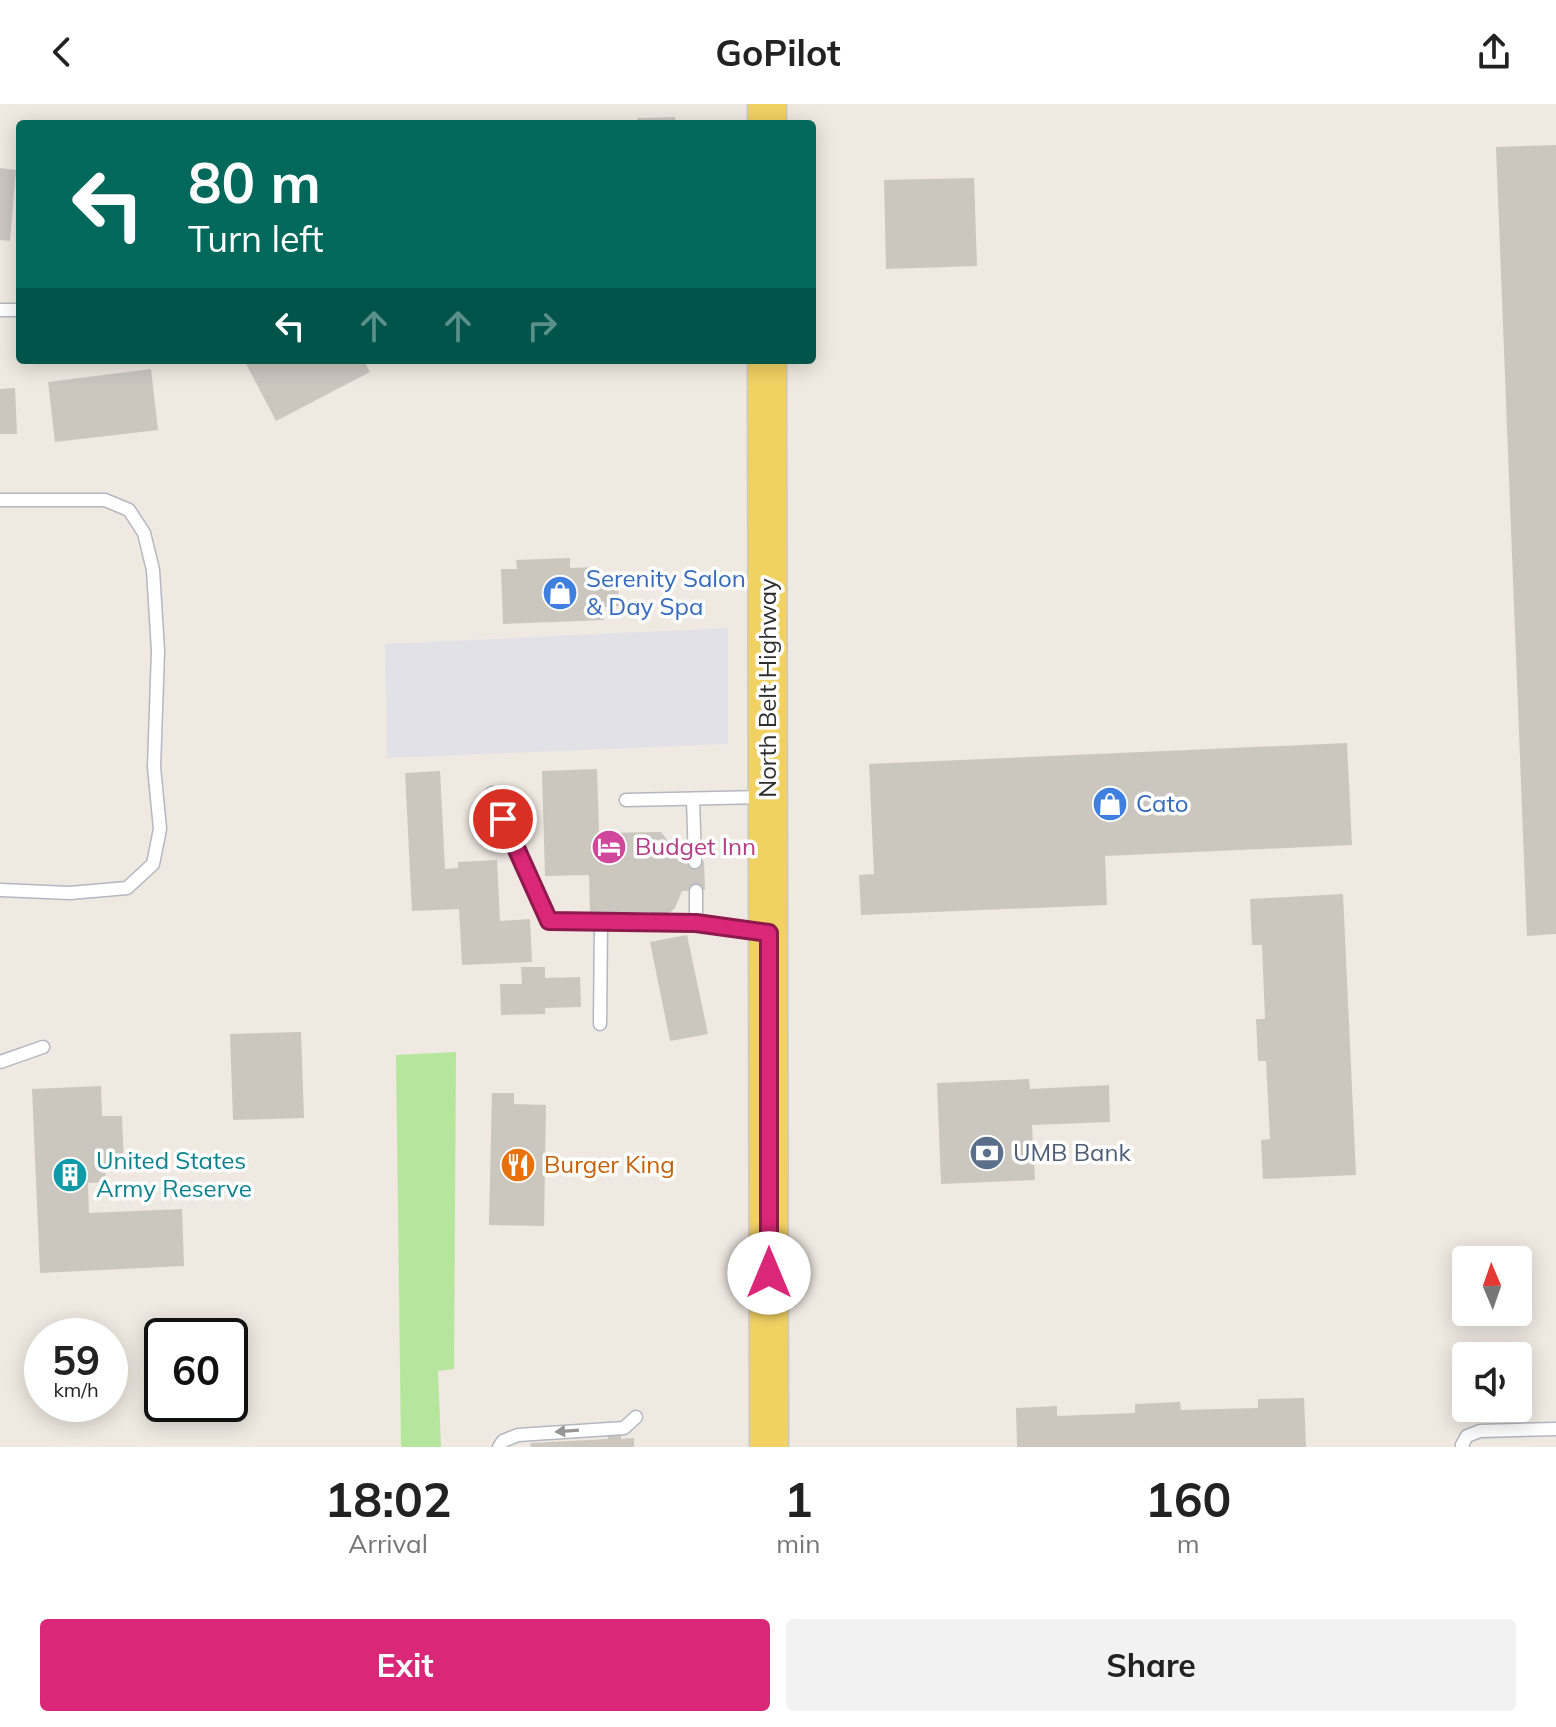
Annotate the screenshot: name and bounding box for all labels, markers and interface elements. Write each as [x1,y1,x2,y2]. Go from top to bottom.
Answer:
icon: back [40,30,84,74]
text: GoPilot [715,30,841,75]
icon: share [1472,30,1516,74]
text: 80 m [188,147,321,217]
icon: left [56,152,160,256]
text: Turn left [188,216,324,261]
icon: left [268,304,312,348]
icon: ahead [352,304,396,348]
icon: ahead [436,304,480,348]
icon: right [520,304,564,348]
place label: Serenity Salon & Day Spa [586,563,746,621]
shop icon: Serenity Salon & Day Spa [541,574,579,612]
street label: North Belt Highway [752,578,782,798]
pin [469,785,537,853]
shop icon: Cato [1091,785,1129,823]
place label: Cato [1136,788,1188,818]
icon: arrive [481,797,525,841]
hotel icon: Budget Inn [590,828,628,866]
place label: Budget Inn [635,831,756,861]
bank icon: UMB Bank [968,1134,1006,1172]
place label: UMB Bank [1013,1137,1131,1167]
place label: United States Army Reserve [96,1145,252,1203]
restaurant icon: Burger King [499,1146,537,1184]
place label: Burger King [544,1149,675,1179]
building icon: United States Army Reserve [51,1156,89,1194]
position arrow [727,1231,811,1315]
north arrow [1452,1246,1532,1326]
map controls [1452,1246,1532,1422]
speed limit sign: 60 [144,1318,248,1422]
text: 59 [52,1335,100,1385]
button: sound [1452,1342,1532,1422]
text: km/h [53,1377,99,1402]
one-way arrow [554,1425,579,1438]
text: 18:02 [325,1469,452,1529]
text: 1 [784,1469,813,1529]
text: 160 [1145,1469,1231,1529]
text: Arrival [348,1527,428,1560]
text: min [776,1527,820,1560]
text: m [1177,1527,1200,1560]
button: Exit [40,1619,770,1711]
button: Share [786,1619,1516,1711]

